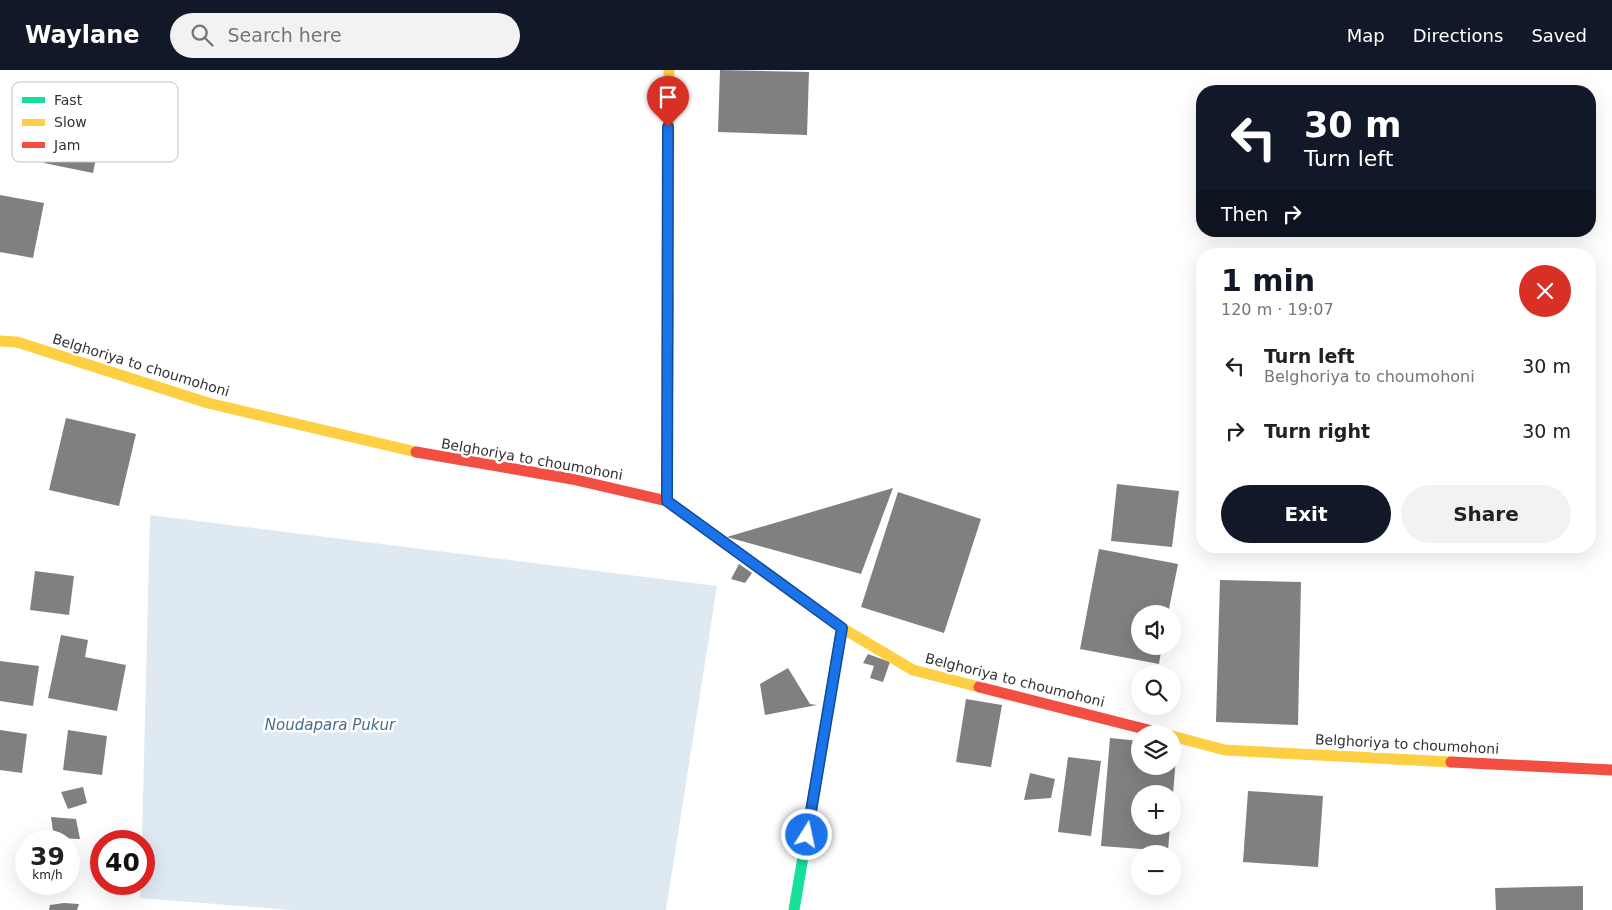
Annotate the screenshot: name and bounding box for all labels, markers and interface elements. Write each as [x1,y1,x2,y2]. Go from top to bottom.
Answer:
search box [170,13,520,58]
text: Waylane [25,21,140,49]
icon: search [188,21,216,49]
text: Search here [228,24,342,46]
text: Map [1347,25,1385,46]
text: Directions [1413,25,1503,46]
text: Saved [1531,25,1587,46]
pin [647,76,689,127]
legend [12,82,178,162]
icon: arrive [654,83,682,111]
text: Fast [54,92,83,108]
icon: left [1221,105,1286,170]
text: 30 m [1304,105,1401,145]
text: Slow [54,114,87,130]
text: Jam [53,137,80,153]
text: Turn left [1304,146,1393,171]
icon: right [1278,200,1306,228]
text: Then [1221,203,1268,225]
text: 1 min [1221,263,1315,298]
button: close [1519,265,1571,317]
text: 120 m · 19:07 [1221,300,1334,319]
street label: Belghoriya to choumohoni [51,330,231,400]
text: Turn left [1264,345,1355,367]
icon: left [1221,352,1249,380]
text: 30 m [1522,355,1571,377]
text: Belghoriya to choumohoni [1264,367,1475,386]
icon: right [1221,417,1249,445]
text: Turn right [1264,420,1370,442]
text: 30 m [1522,420,1571,442]
street label: Belghoriya to choumohoni [440,435,624,483]
button: Exit [1221,485,1391,543]
button: Share [1401,485,1571,543]
map controls [1131,605,1181,895]
button: sound [1131,605,1181,655]
street label: Belghoriya to choumohoni [924,650,1106,710]
button: search [1131,665,1181,715]
water label: Noudapara Pukur [265,716,396,734]
button: layers [1131,725,1181,775]
street label: Belghoriya to choumohoni [1315,731,1499,757]
button: + [1131,785,1181,835]
position arrow [780,808,832,860]
speed limit sign: 40 [90,830,155,895]
text: 39 [30,842,65,871]
button: − [1131,845,1181,895]
text: km/h [32,868,63,882]

